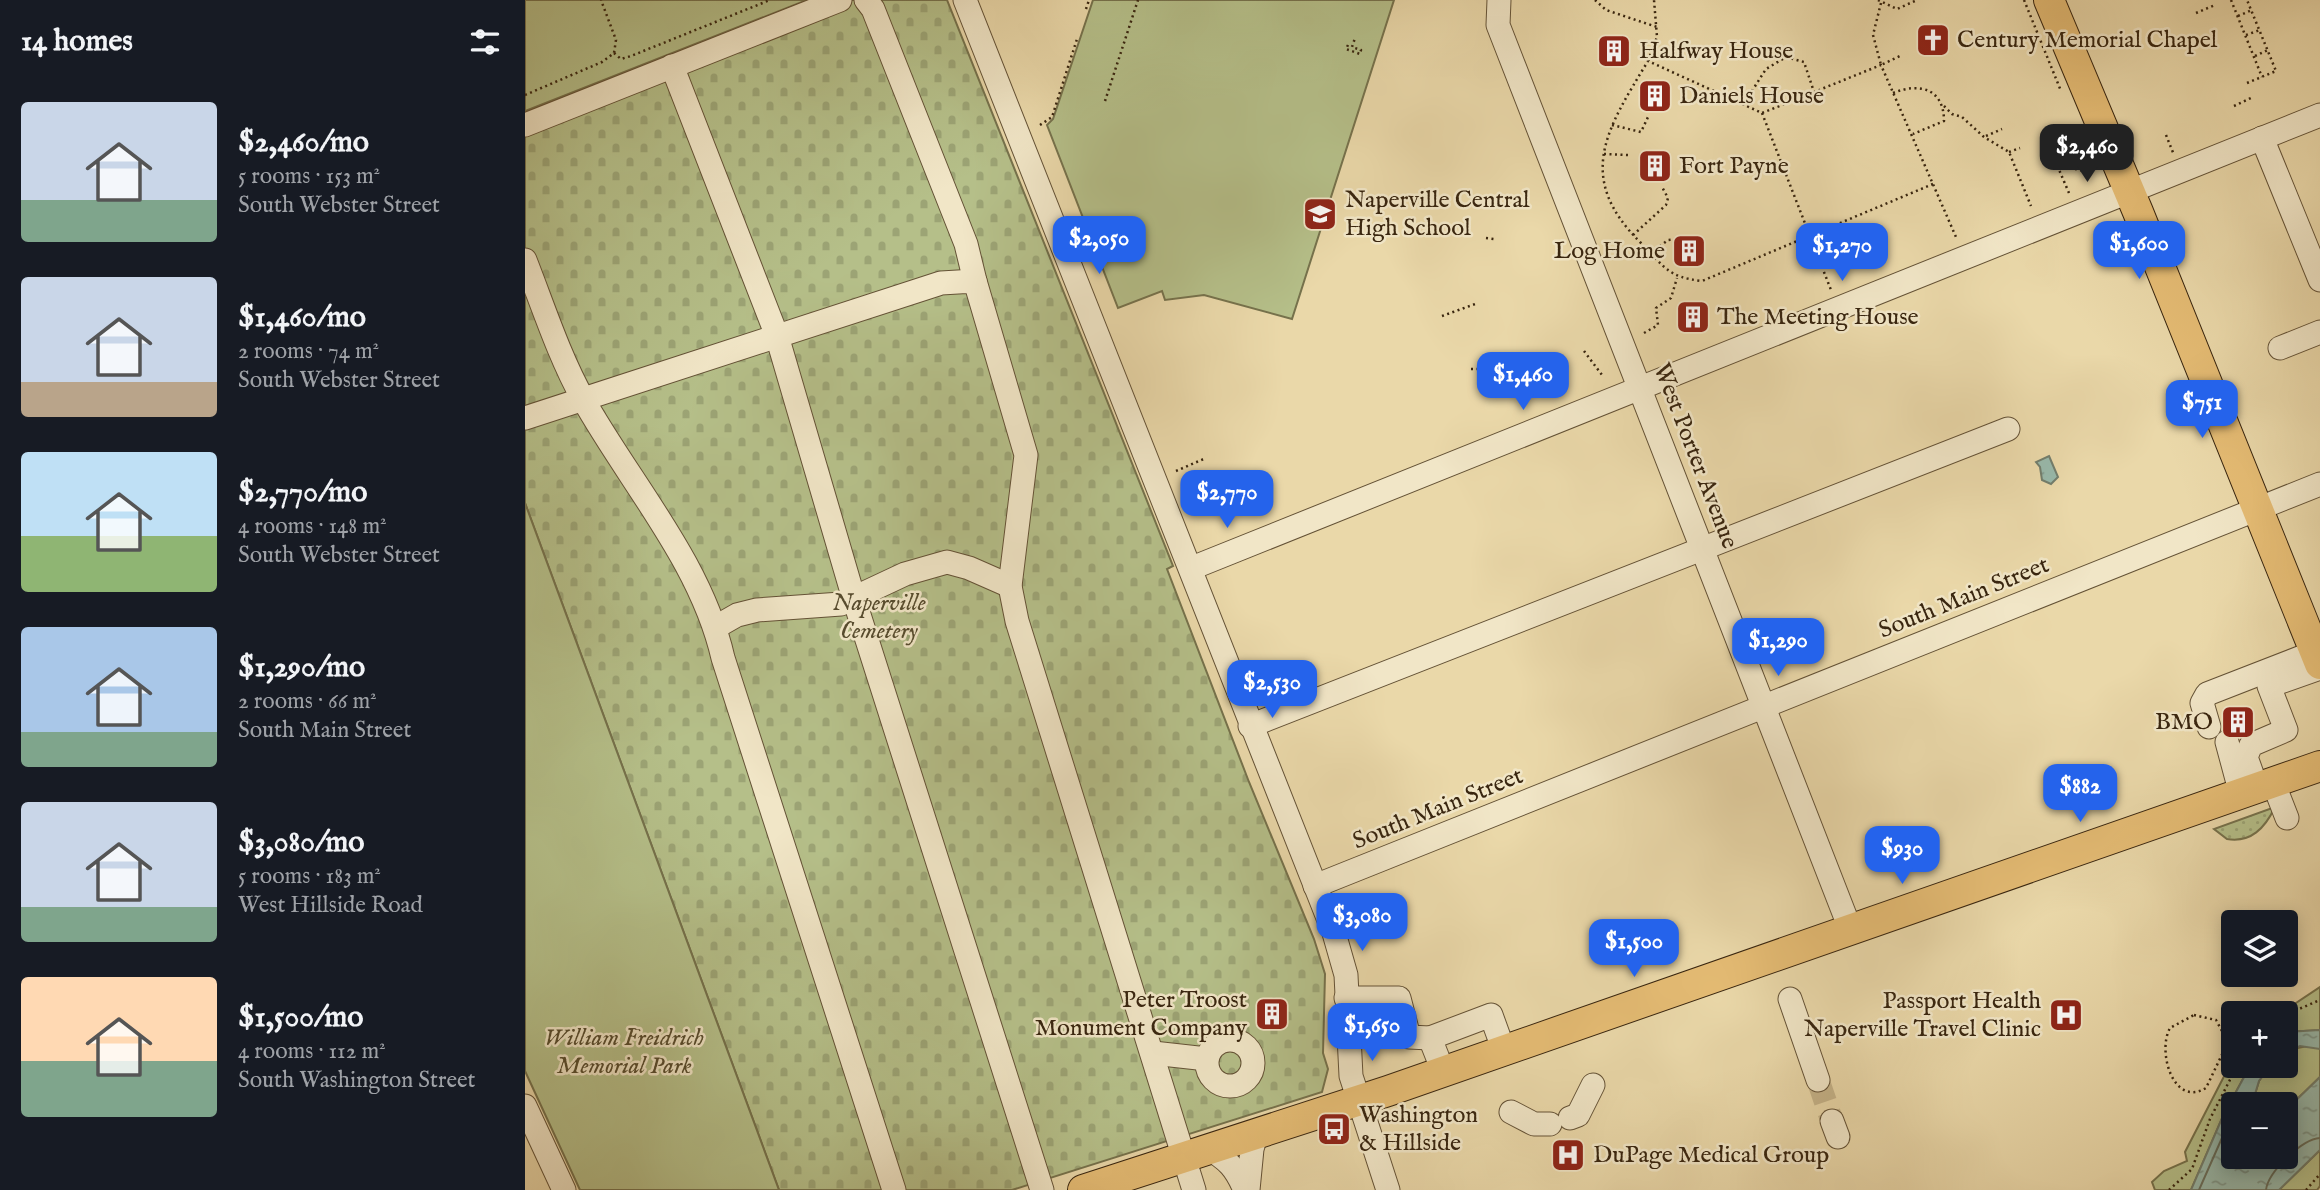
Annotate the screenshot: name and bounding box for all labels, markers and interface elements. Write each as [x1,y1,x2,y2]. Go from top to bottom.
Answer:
church icon: Century Memorial Chapel [1914,21,1952,59]
text: 14 homes [21,23,133,61]
icon: filters [466,23,504,61]
place label: Century Memorial Chapel [1957,25,2218,56]
building icon: Halfway House [1595,32,1633,70]
place label: Halfway House [1639,36,1793,67]
building icon: Daniels House [1636,77,1674,115]
place label: Daniels House [1679,81,1824,112]
text: $2,460/mo [238,124,369,162]
pin: $2,460 [2030,124,2144,184]
icon: home [77,130,161,214]
text: $2,460 [2056,132,2118,161]
building icon: Fort Payne [1636,147,1674,185]
place label: Fort Payne [1679,151,1789,182]
text: 5 rooms · 153 m² [238,162,380,191]
place label: Naperville Central High School [1345,185,1530,244]
text: South Webster Street [238,191,440,220]
school or university icon: Naperville Central High School [1301,195,1339,233]
pin: $2,050 [1042,216,1156,276]
pin: $1,600 [2082,222,2196,281]
text: $2,050 [1069,224,1129,253]
pin: $1,270 [1785,224,1899,283]
text: $1,600 [2109,229,2169,258]
text: $1,270 [1812,231,1872,260]
building icon: Log Home [1670,232,1708,270]
place label: Log Home [1554,236,1665,267]
building icon: The Meeting House [1674,298,1712,336]
text: $1,460/mo [238,299,366,337]
place label: The Meeting House [1717,302,1919,333]
icon: home [77,305,161,389]
text: 2 rooms · 74 m² [238,337,379,366]
pin: $1,460 [1466,352,1580,412]
street label: West Porter Avenue [1645,359,1745,553]
text: $1,460 [1493,360,1553,389]
text: South Webster Street [238,366,440,395]
pin: $751 [2161,380,2243,440]
text: $751 [2182,388,2222,417]
pin: $2,770 [1170,470,1284,530]
text: $2,770/mo [238,474,367,512]
text: $2,770 [1196,478,1258,507]
icon: home [77,480,161,564]
text: 4 rooms · 148 m² [238,512,387,541]
text: South Webster Street [238,541,440,570]
street label: South Main Street [1874,550,2054,646]
park label: Naperville Cemetery [832,588,926,647]
pin: $1,290 [1721,618,1835,678]
text: $1,290 [1748,626,1808,655]
text: $1,290/mo [238,649,365,687]
icon: home [77,655,161,739]
pin: $2,530 [1215,660,1329,720]
text: $2,530 [1243,668,1301,697]
text: 2 rooms · 66 m² [238,687,377,716]
building icon: BMO [2219,703,2257,741]
place label: BMO [2155,707,2213,738]
text: South Main Street [238,716,411,745]
street label: South Main Street [1348,761,1528,857]
pin: $882 [2039,764,2121,824]
text: $882 [2059,772,2101,801]
text: $3,080/mo [238,824,365,862]
pin: $930 [1861,826,1943,886]
icon: home [77,830,161,914]
text: $930 [1881,834,1923,863]
text: 5 rooms · 183 m² [238,862,381,891]
text: West Hillside Road [238,891,423,920]
pin: $3,080 [1305,894,1419,953]
text: $3,080 [1332,901,1392,930]
map controls [2221,910,2298,1169]
button: layers [2221,910,2298,987]
pin: $1,500 [1577,920,1691,979]
text: $1,500 [1605,927,1663,956]
place label: Peter Troost Monument Company [1035,985,1247,1044]
place label: Passport Health Naperville Travel Clinic [1804,986,2041,1045]
building icon: Peter Troost Monument Company [1253,995,1291,1033]
hospital icon: Passport Health Naperville Travel Clinic [2047,996,2085,1034]
text: $1,500/mo [238,999,363,1037]
button: + [2221,1001,2298,1078]
pin: $1,650 [1315,1004,1429,1063]
icon: home [77,1005,161,1089]
text: $1,650 [1344,1011,1400,1040]
park label: William Freidrich Memorial Park [544,1023,704,1082]
text: 4 rooms · 112 m² [238,1037,386,1066]
text: South Washington Street [238,1066,475,1095]
button: − [2221,1092,2298,1169]
place label: Washington & Hillside [1359,1100,1478,1159]
bus stop icon: Washington & Hillside [1315,1110,1353,1148]
hospital icon: DuPage Medical Group [1549,1136,1587,1174]
place label: DuPage Medical Group [1593,1140,1829,1171]

